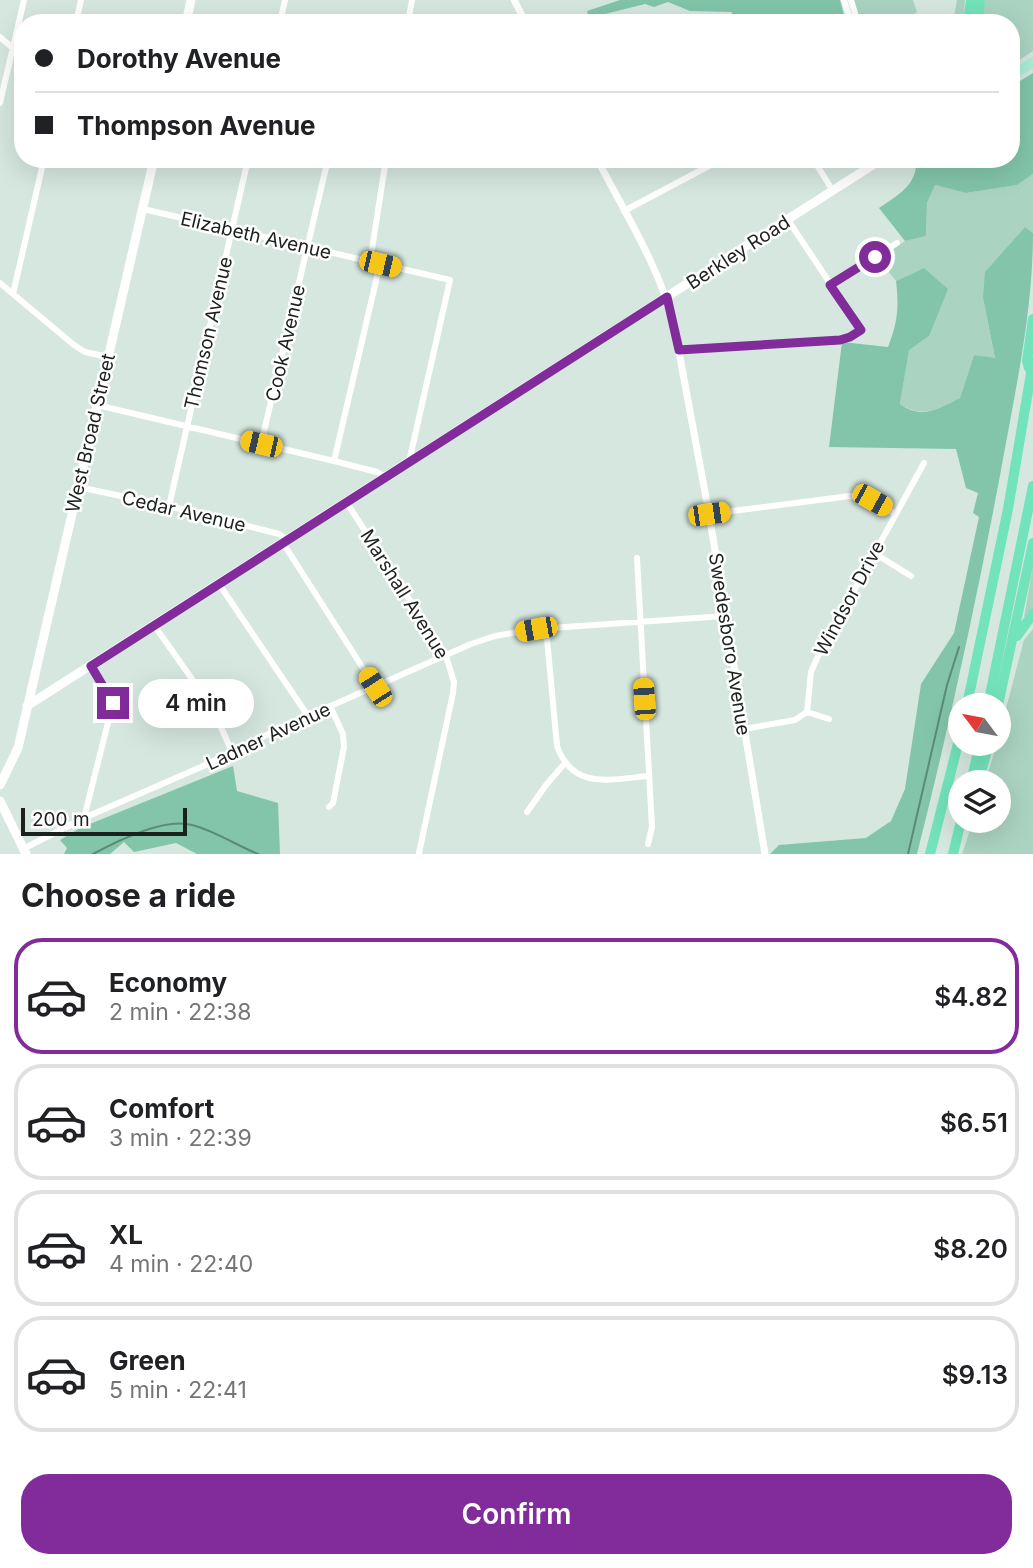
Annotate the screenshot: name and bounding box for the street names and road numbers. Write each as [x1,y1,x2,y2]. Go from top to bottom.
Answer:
street label: Elizabeth Avenue [178,207,334,264]
street label: Berkley Road [682,210,794,294]
street label: Thomson Avenue [180,254,237,412]
street label: Cook Avenue [261,282,310,404]
street label: West Broad Street [61,351,120,515]
street label: Cedar Avenue [120,486,248,537]
street label: Marshall Avenue [356,525,454,663]
street label: Windsor Drive [809,537,889,660]
street label: Swedesboro Avenue [704,551,755,737]
street label: Ladner Avenue [202,698,334,775]

